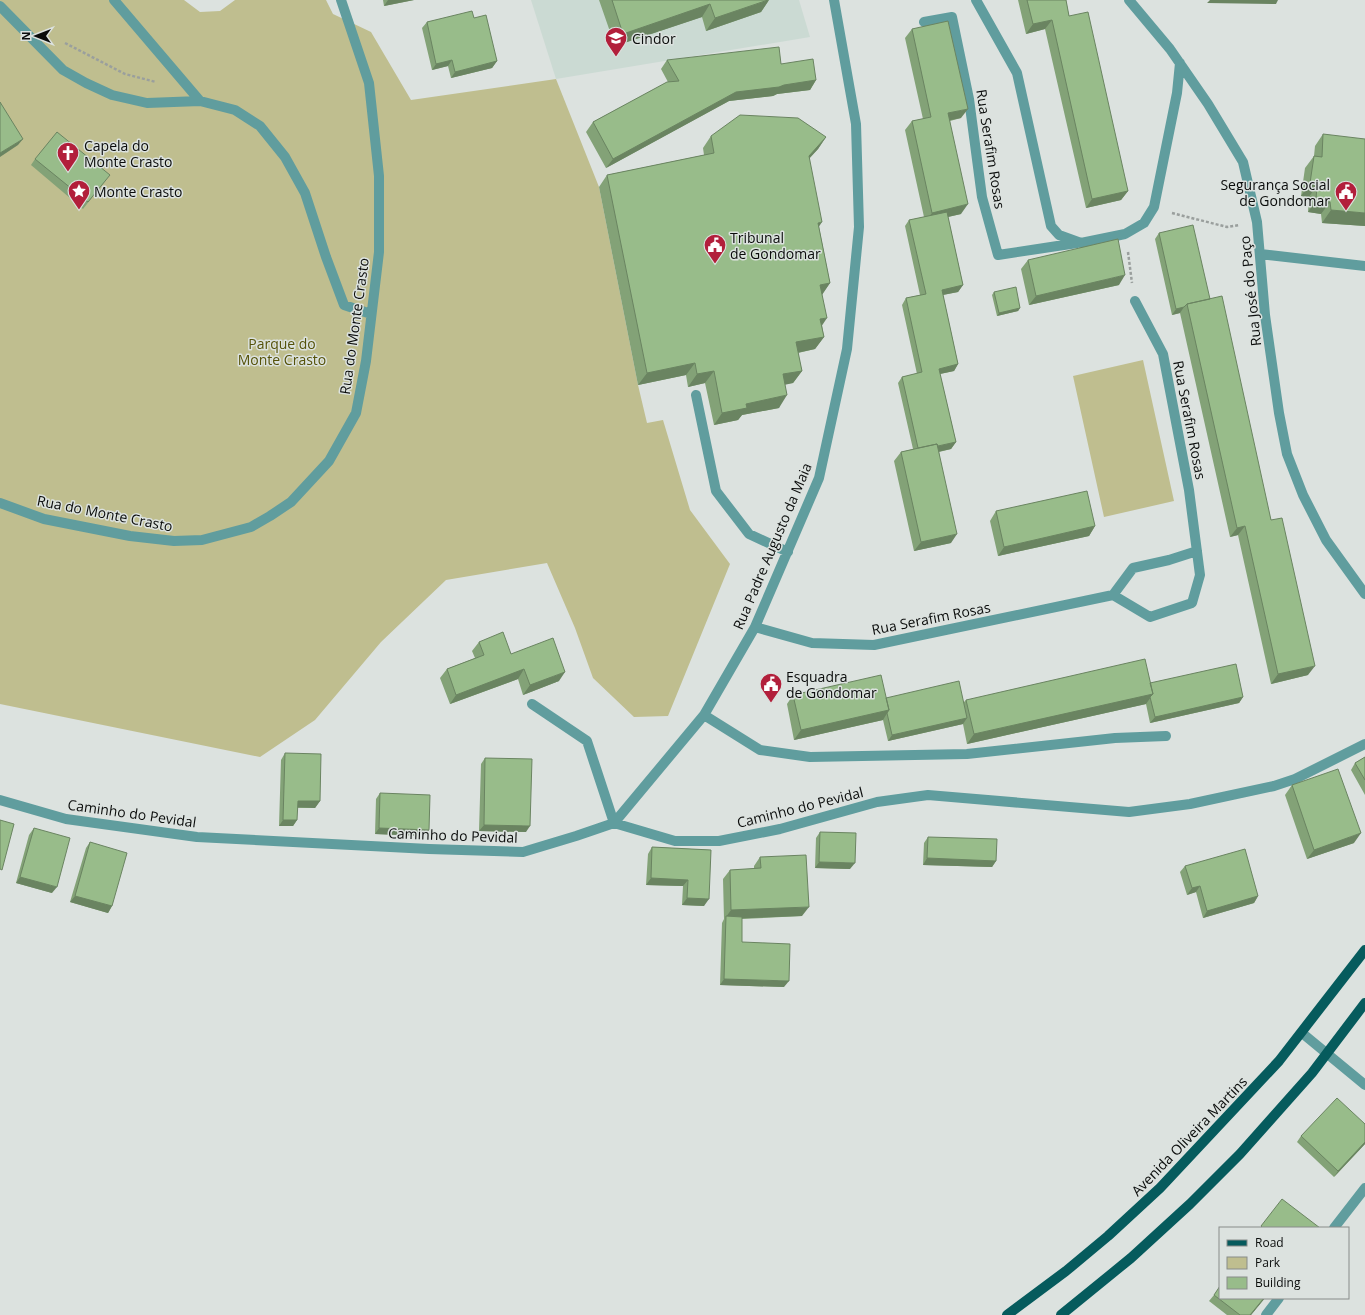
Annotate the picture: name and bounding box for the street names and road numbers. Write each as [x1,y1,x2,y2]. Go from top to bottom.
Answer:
street label: Rua Serafim Rosas [972,88,1010,210]
street label: Rua José do Paço [1235,235,1265,347]
street label: Rua do Monte Crasto [335,256,373,396]
street label: Rua Serafim Rosas [1169,359,1211,481]
street label: Rua Padre Augusto da Maia [728,460,816,632]
street label: Rua do Monte Crasto [36,491,174,535]
street label: Rua Serafim Rosas [870,597,992,639]
street label: Caminho do Pevidal [735,782,865,832]
street label: Caminho do Pevidal [66,795,198,831]
street label: Caminho do Pevidal [388,823,518,847]
street label: Avenida Oliveira Martins [1127,1072,1251,1200]

